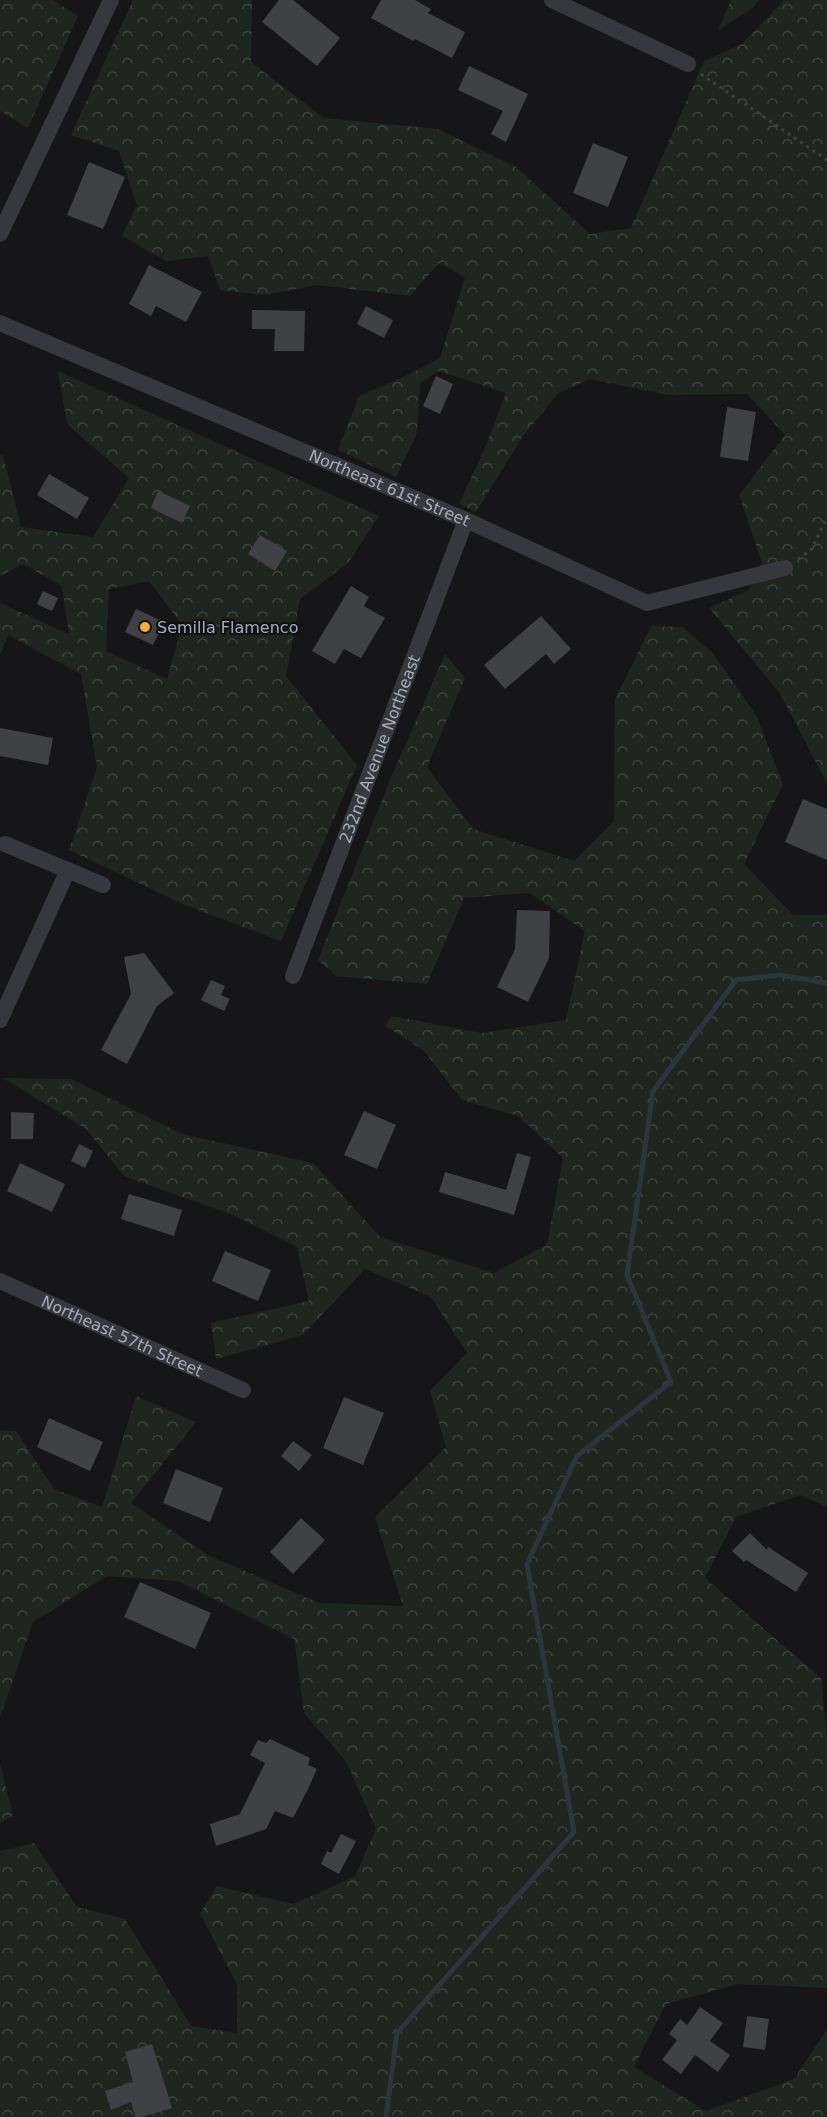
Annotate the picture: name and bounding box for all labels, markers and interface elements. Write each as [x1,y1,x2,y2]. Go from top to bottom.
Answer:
street label: Northeast 61st Street [306,446,473,531]
place label: Semilla Flamenco [157,618,298,637]
marker: Semilla Flamenco [138,620,152,634]
street label: 232nd Avenue Northeast [335,652,424,846]
street label: Northeast 57th Street [38,1292,206,1381]

